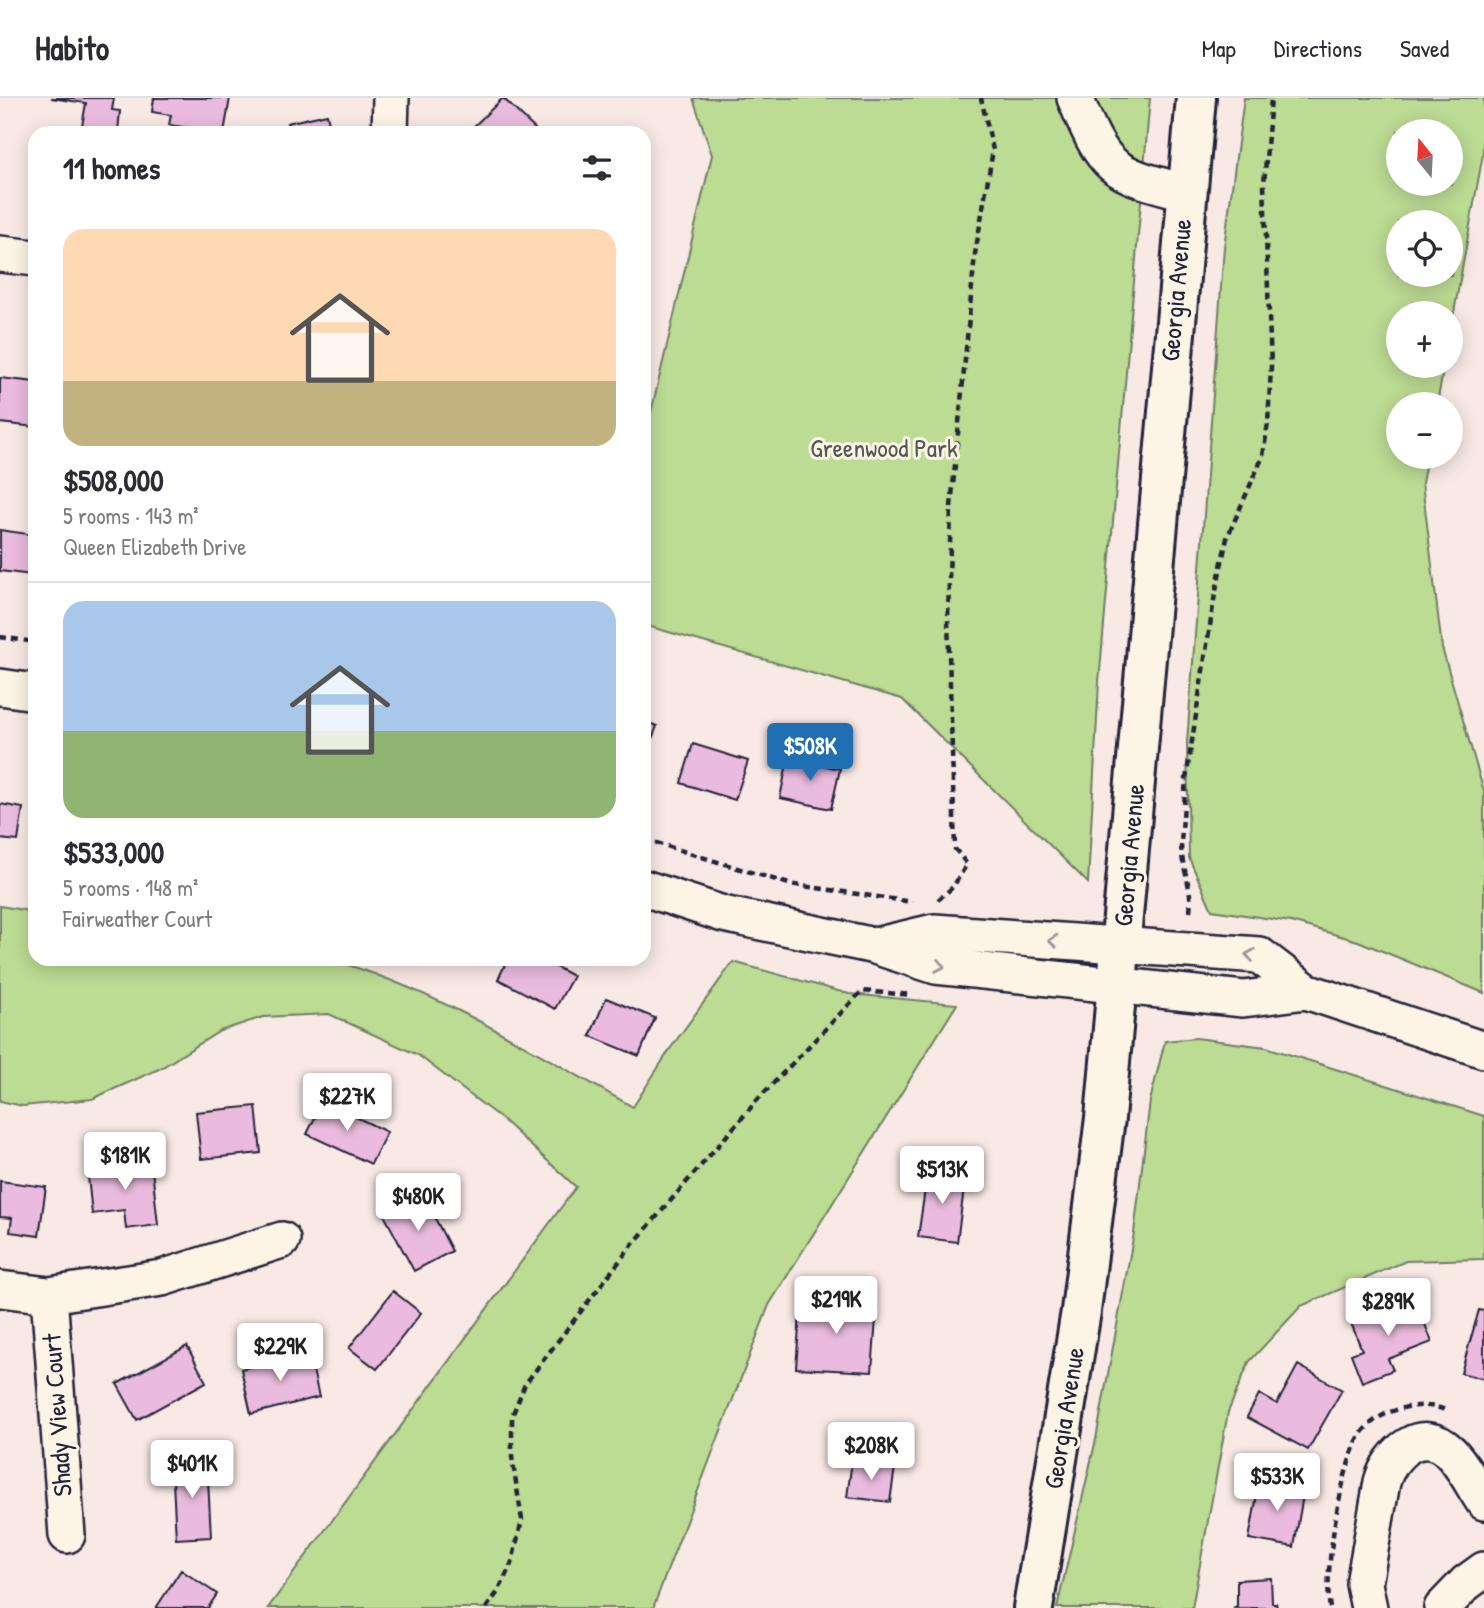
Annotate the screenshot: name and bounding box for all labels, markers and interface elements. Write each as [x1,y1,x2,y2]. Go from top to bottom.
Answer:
text: Habito [35,26,109,70]
text: Map [1202,32,1236,64]
text: Directions [1274,32,1362,64]
text: Saved [1400,32,1449,64]
north arrow [1386,119,1463,196]
map controls [1386,119,1463,469]
text: 11 homes [63,148,160,188]
icon: filters [578,149,616,187]
button: locate [1386,210,1463,287]
street label: Georgia Avenue [1152,217,1199,363]
icon: home [277,275,403,401]
button: + [1386,301,1463,378]
button: − [1386,392,1463,469]
park label: Greenwood Park [810,430,958,465]
text: $508,000 [63,460,164,500]
text: 5 rooms · 143 m² [63,500,199,531]
text: Queen Elizabeth Drive [63,531,246,562]
icon: home [277,647,403,773]
pin: $508K [761,724,859,783]
text: $508K [783,730,837,761]
street label: Georgia Avenue [1105,782,1152,928]
text: $533,000 [63,832,164,872]
text: 5 rooms · 148 m² [63,872,198,903]
text: Fairweather Court [63,903,212,934]
one-way arrow [1048,934,1059,949]
one-way arrow [1244,948,1256,963]
one-way arrow [934,958,946,973]
pin: $227K [298,1074,396,1133]
text: $227K [319,1080,375,1111]
pin: $181K [76,1132,174,1192]
text: $181K [100,1139,150,1170]
pin: $513K [893,1146,991,1206]
text: $513K [916,1153,968,1184]
pin: $480K [369,1174,467,1233]
text: $480K [392,1180,444,1211]
pin: $219K [787,1276,885,1336]
pin: $289K [1339,1278,1437,1338]
text: $219K [810,1283,862,1314]
text: $289K [1362,1285,1414,1316]
pin: $229K [231,1324,329,1383]
text: $229K [253,1330,307,1361]
street label: Shady View Court [33,1331,80,1498]
street label: Georgia Avenue [1035,1345,1092,1491]
pin: $208K [822,1422,920,1482]
text: $208K [844,1429,898,1460]
pin: $401K [143,1440,241,1500]
text: $401K [167,1447,217,1478]
pin: $533K [1228,1454,1326,1513]
text: $533K [1250,1460,1304,1491]

